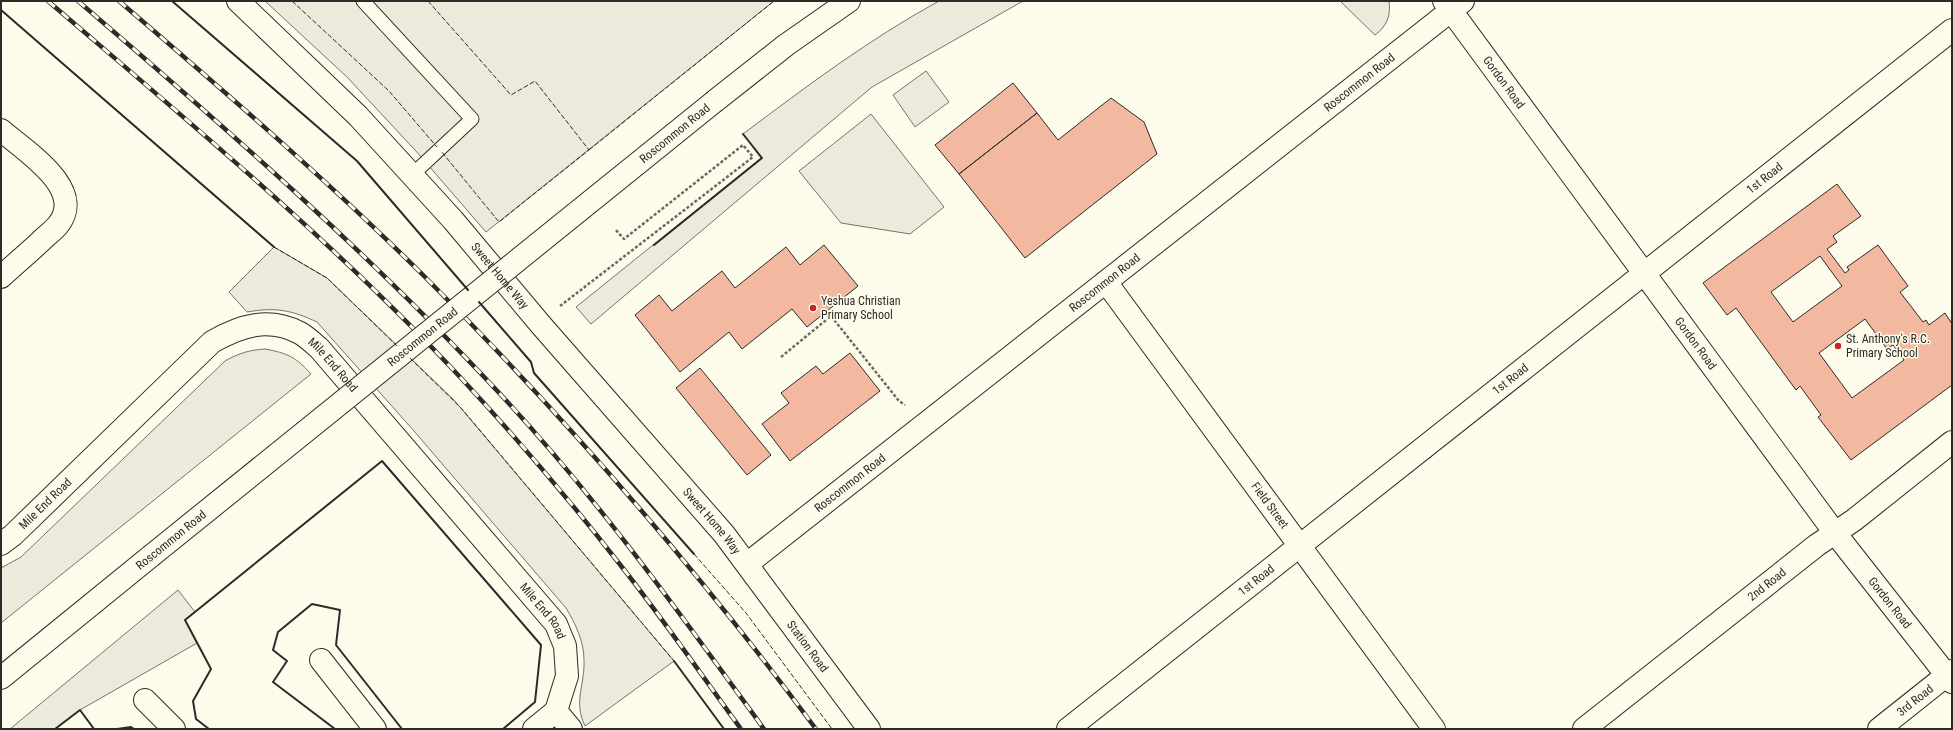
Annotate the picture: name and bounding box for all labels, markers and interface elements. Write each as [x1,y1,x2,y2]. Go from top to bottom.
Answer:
street label: Roscommon Road [1321,50,1398,115]
street label: Gordon Road [1480,54,1528,111]
street label: Roscommon Road [637,101,713,166]
street label: 1st Road [1744,160,1785,197]
street label: Sweet Home Way [468,240,532,312]
street label: Roscommon Road [1066,251,1143,315]
place label: Yeshua Christian Primary School [821,294,901,322]
marker: Yeshua Christian Primary School [808,303,818,313]
street label: Roscommon Road [385,304,461,369]
street label: Gordon Road [1672,315,1720,372]
place label: St. Anthony's R.C. Primary School [1846,332,1930,360]
street label: Mile End Road [305,335,360,395]
marker: St. Anthony's R.C. Primary School [1833,341,1843,351]
street label: 1st Road [1490,361,1531,398]
street label: Roscommon Road [812,451,888,515]
street label: Mile End Road [16,475,74,532]
street label: Field Street [1248,479,1292,532]
street label: Sweet Home Way [680,485,743,557]
street label: Roscommon Road [133,507,209,573]
street label: 1st Road [1235,562,1277,599]
street label: 2nd Road [1745,565,1789,604]
street label: Gordon Road [1865,574,1914,631]
street label: Mile End Road [517,580,568,641]
street label: Station Road [784,618,831,675]
street label: 3rd Road [1894,682,1936,719]

